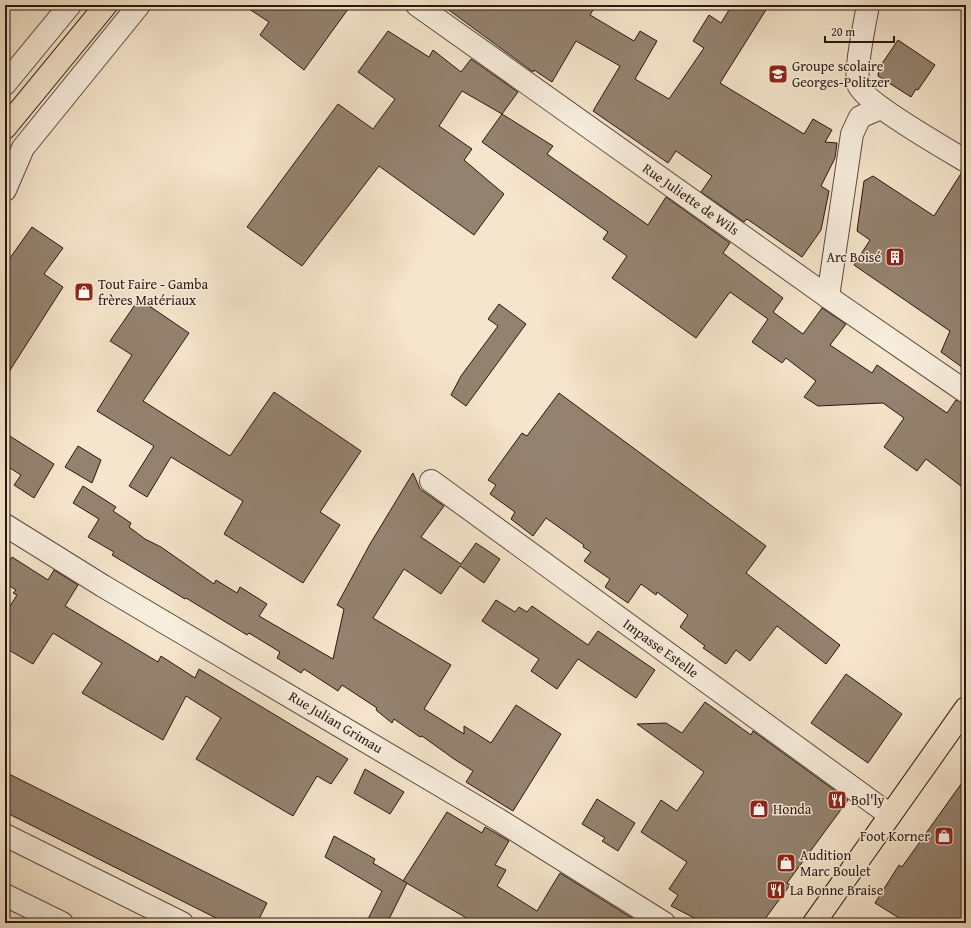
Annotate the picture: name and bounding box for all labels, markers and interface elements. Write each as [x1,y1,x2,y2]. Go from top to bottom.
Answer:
scale bar [825,18,894,44]
text: 20 m [831,23,855,40]
place label: Groupe scolaire Georges-Politzer [792,56,890,92]
school or university icon: Groupe scolaire Georges-Politzer [767,63,789,85]
street label: Rue Juliette de Wils [639,158,743,240]
building icon: Arc Boisé [884,246,906,268]
place label: Arc Boisé [827,247,881,267]
place label: Tout Faire - Gamba frères Matériaux [98,274,209,310]
shop icon: Tout Faire - Gamba frères Matériaux [73,281,95,303]
street label: Impasse Estelle [619,614,703,683]
street label: Rue Julian Grimau [285,686,387,758]
restaurant icon: Bol'ly [826,789,848,811]
place label: Bol'ly [851,790,885,810]
shop icon: Honda [748,798,770,820]
place label: Honda [773,799,812,819]
shop icon: Foot Korner [933,825,955,847]
place label: Foot Korner [860,826,930,846]
place label: Audition Marc Boulet [800,845,871,881]
shop icon: Audition Marc Boulet [775,852,797,874]
restaurant icon: La Bonne Braise [765,879,787,901]
place label: La Bonne Braise [790,880,884,900]

